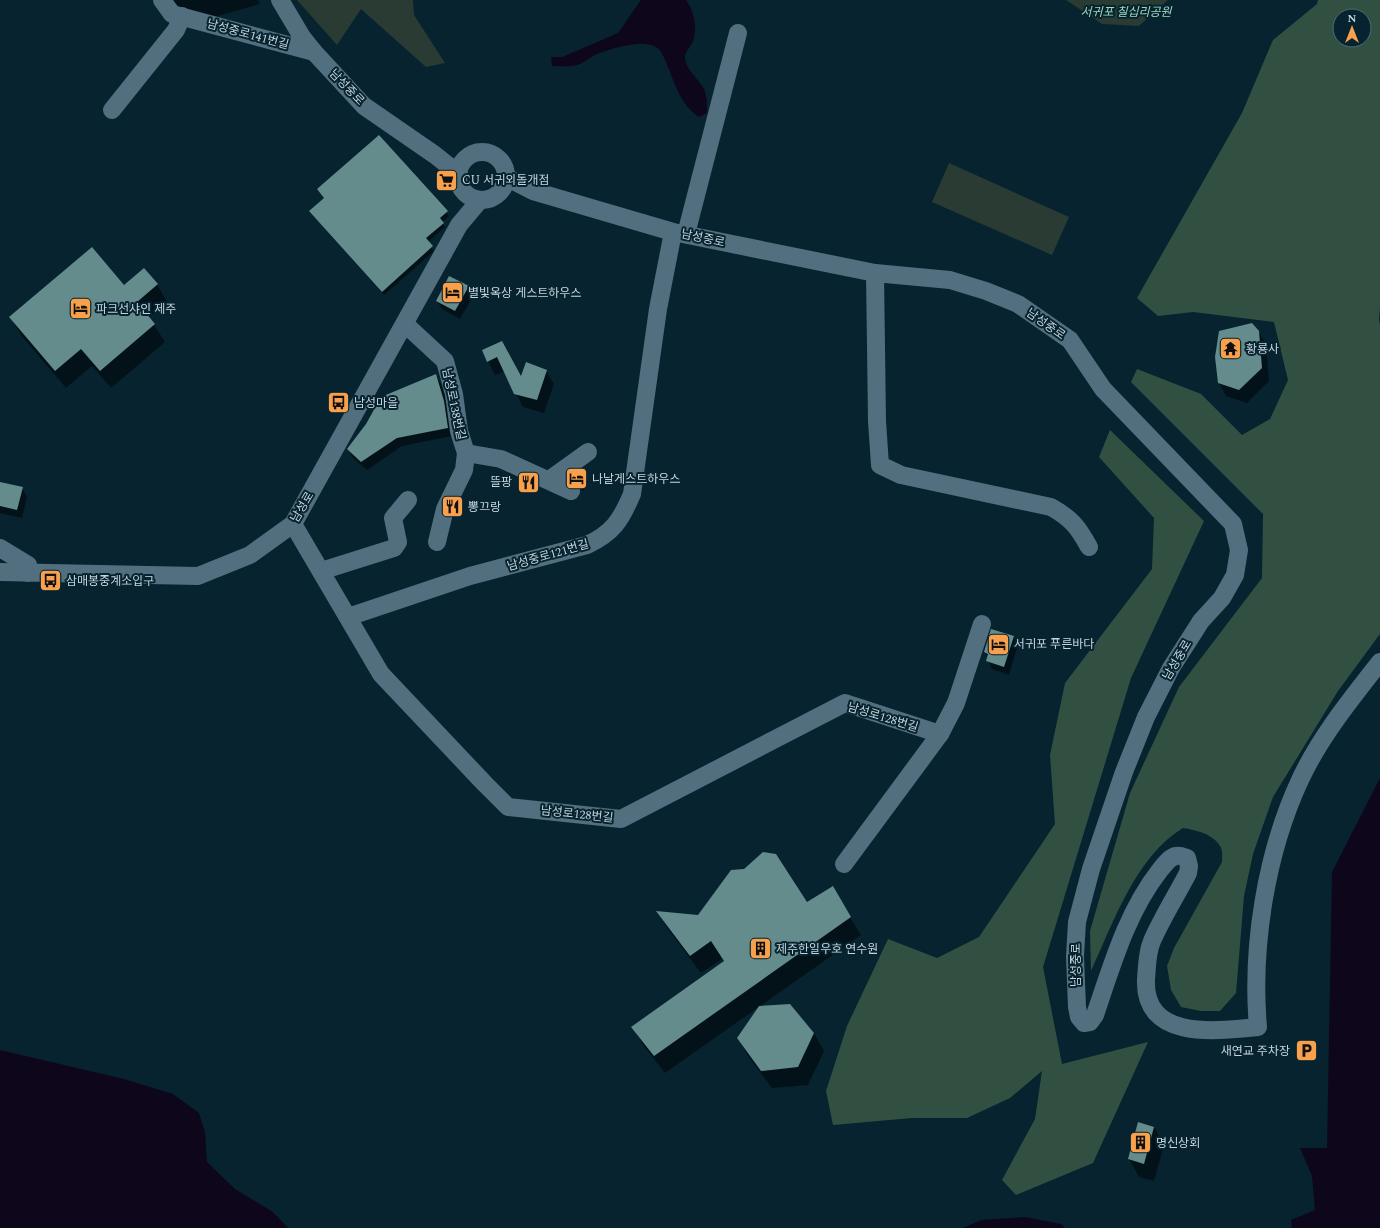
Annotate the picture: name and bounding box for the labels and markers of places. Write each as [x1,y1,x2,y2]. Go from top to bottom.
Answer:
supermarket icon: CU 서귀외돌개점 [434,167,460,193]
place label: CU 서귀외돌개점 [462,171,549,190]
hotel icon: 별빛옥상 게스트하우스 [439,280,465,306]
place label: 별빛옥상 게스트하우스 [468,284,581,303]
hotel icon: 파크선샤인 제주 [68,296,94,322]
place label: 파크선샤인 제주 [96,300,176,319]
temple icon: 황룡사 [1218,336,1244,362]
place label: 황룡사 [1246,340,1279,359]
bus stop icon: 남성마을 [325,390,351,416]
place label: 남성마을 [354,394,398,413]
hotel icon: 나날게스트하우스 [563,466,589,492]
restaurant icon: 뜰팡 [515,469,541,495]
place label: 나날게스트하우스 [592,470,680,489]
place label: 뜰팡 [490,473,512,492]
restaurant icon: 뽕끄랑 [439,494,465,520]
place label: 뽕끄랑 [468,498,501,517]
bus stop icon: 삼매봉중계소입구 [37,568,63,594]
place label: 삼매봉중계소입구 [66,572,154,591]
hotel icon: 서귀포 푸른바다 [985,631,1011,657]
place label: 서귀포 푸른바다 [1014,635,1094,654]
building icon: 제주한일우호 연수원 [748,936,774,962]
place label: 제주한일우호 연수원 [776,940,878,959]
parking icon: 새연교 주차장 [1293,1038,1319,1064]
place label: 새연교 주차장 [1221,1042,1290,1061]
building icon: 명신상회 [1128,1130,1154,1156]
place label: 명신상회 [1156,1134,1200,1153]

